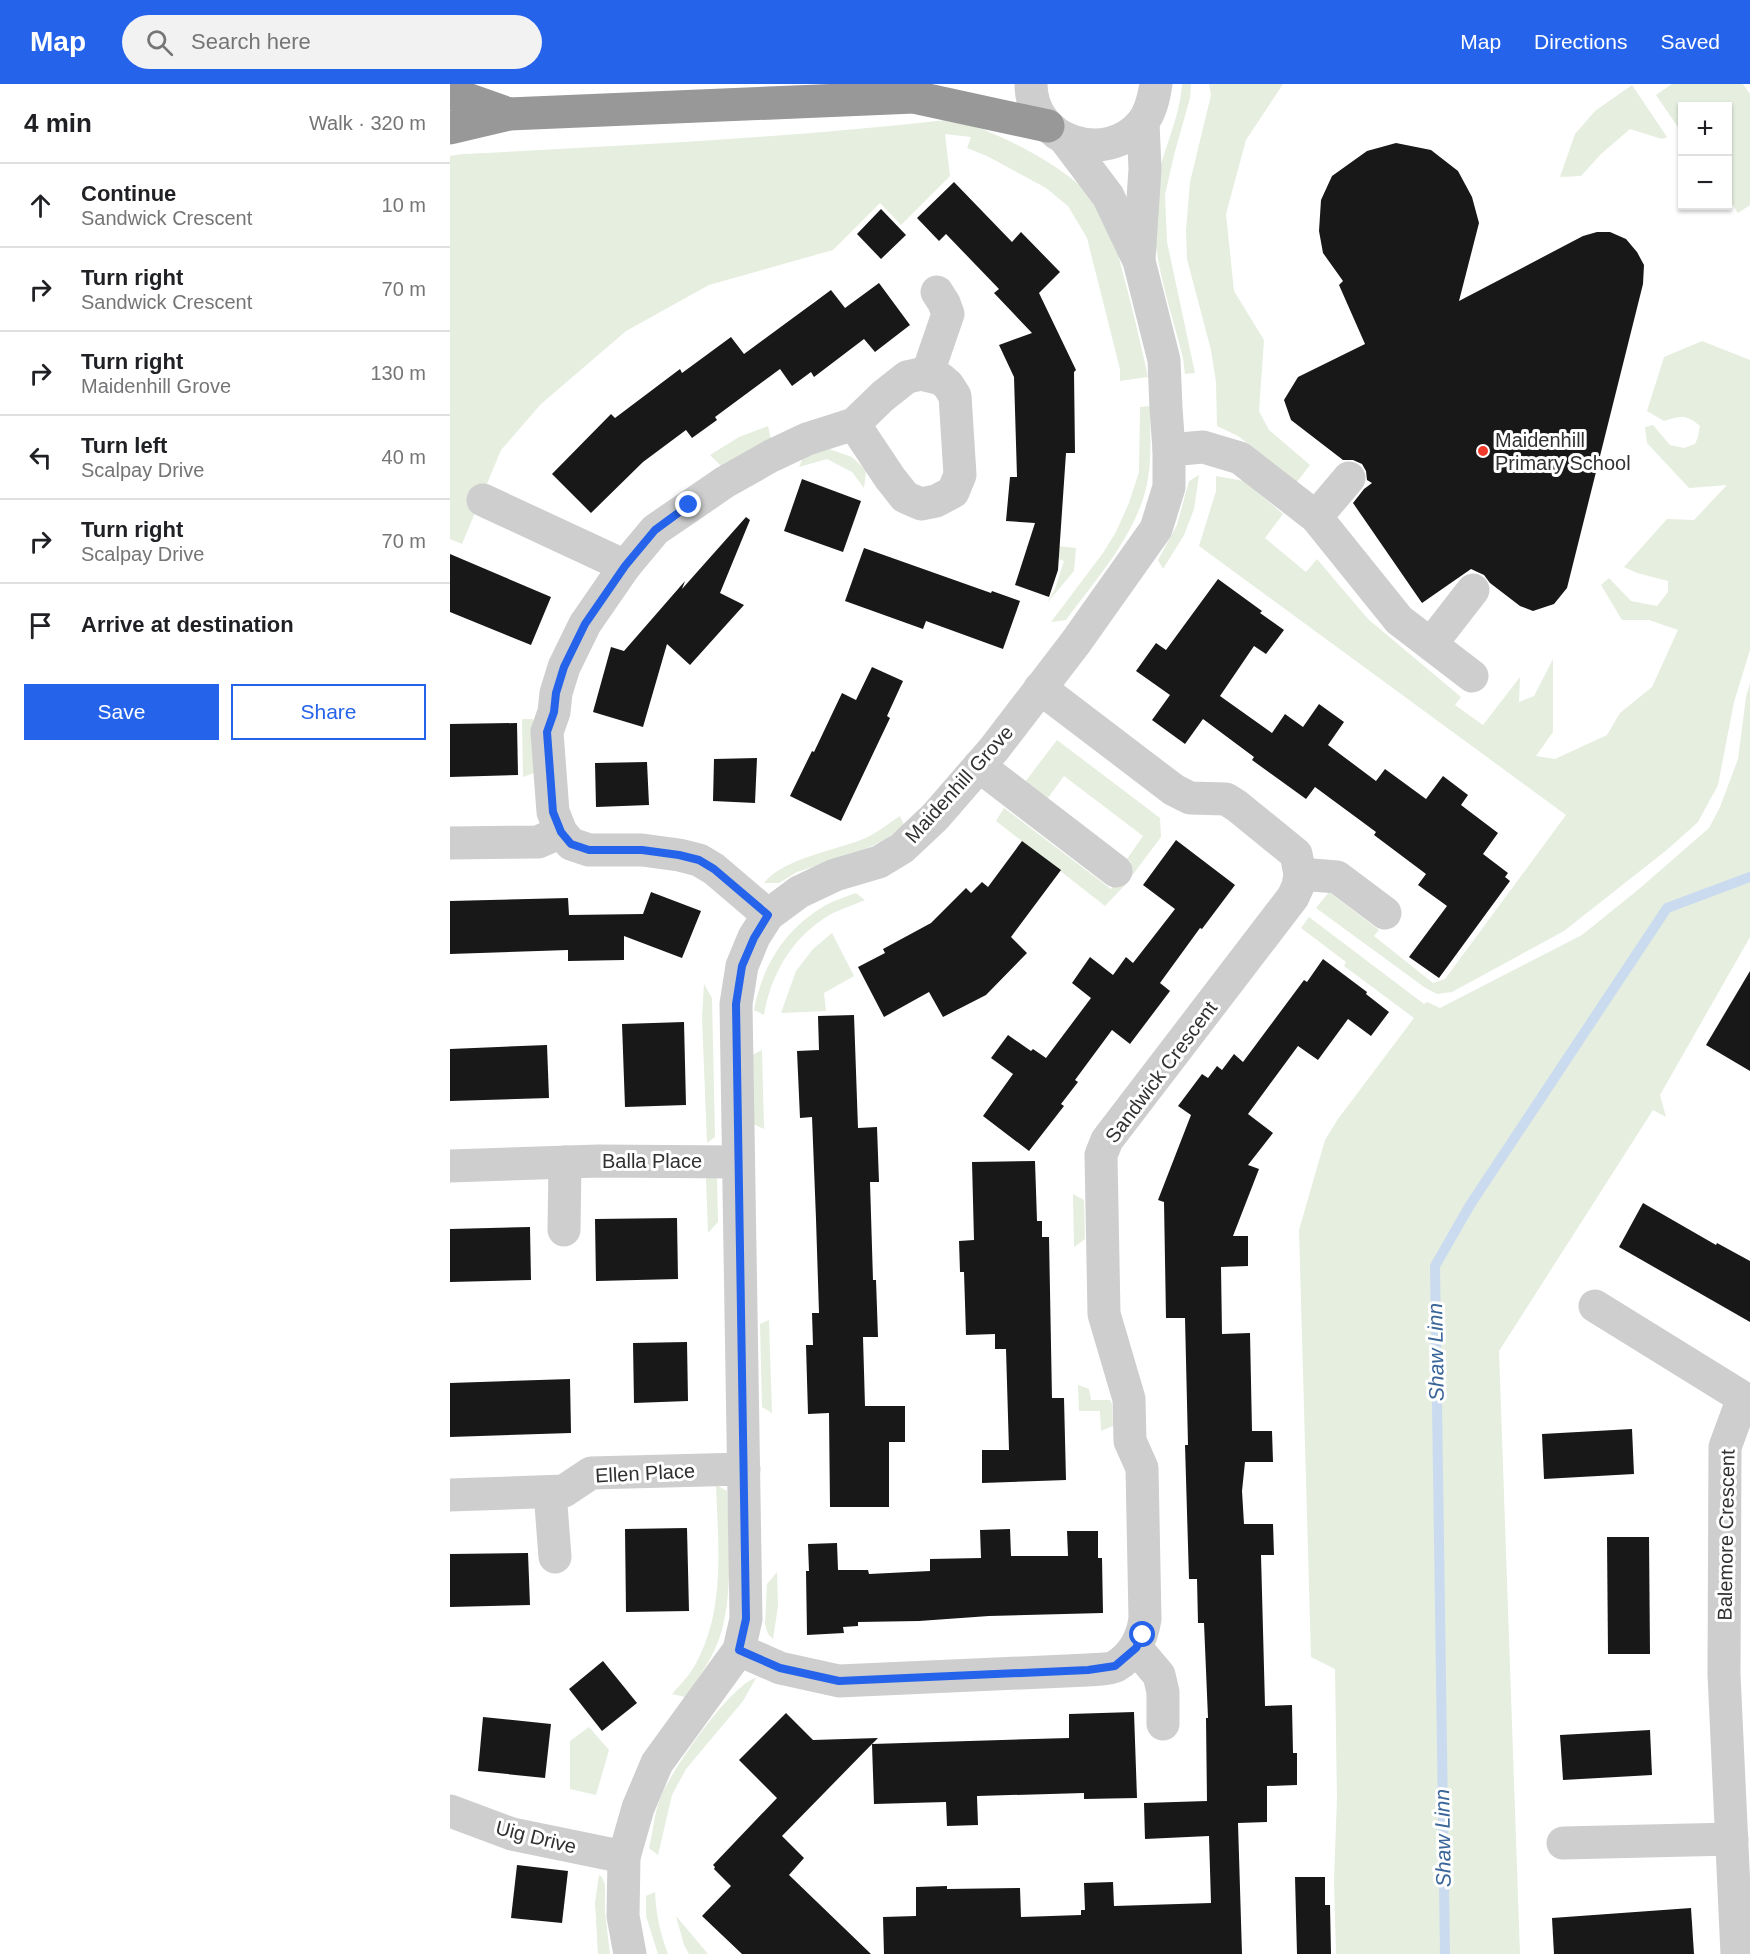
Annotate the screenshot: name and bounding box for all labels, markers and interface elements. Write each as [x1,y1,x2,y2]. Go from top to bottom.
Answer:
search box [122,15,542,69]
text: Map [30,26,86,57]
icon: search [143,26,176,59]
text: Search here [191,29,311,54]
text: Map [1460,30,1501,53]
text: Directions [1534,30,1627,53]
text: Saved [1660,30,1720,53]
map controls [1678,102,1732,210]
button: + [1678,102,1732,156]
text: 4 min [24,108,92,138]
text: Walk · 320 m [309,112,426,134]
button: − [1678,156,1732,210]
text: Continue [81,181,176,206]
icon: ahead [24,189,57,222]
text: 10 m [382,194,426,216]
text: Sandwick Crescent [81,207,252,229]
text: Turn right [81,265,183,290]
icon: right [24,273,57,306]
text: 70 m [382,278,426,300]
text: Sandwick Crescent [81,291,252,313]
text: Turn right [81,349,183,374]
icon: right [24,357,57,390]
text: 130 m [370,362,426,384]
text: Maidenhill Grove [81,375,231,397]
place label: Maidenhill Primary School [1495,429,1631,474]
text: Turn left [81,433,167,458]
icon: left [24,441,57,474]
marker: Maidenhill Primary School [1476,444,1490,458]
text: 40 m [382,446,426,468]
text: Scalpay Drive [81,459,204,481]
route end [675,491,701,517]
text: Turn right [81,517,183,542]
icon: right [24,525,57,558]
text: 70 m [382,530,426,552]
text: Scalpay Drive [81,543,204,565]
icon: arrive [24,609,57,642]
text: Arrive at destination [81,612,294,637]
button: Save [24,684,219,740]
button: Share [231,684,426,740]
street label: Maidenhill Grove [901,721,1017,847]
street label: Sandwick Crescent [1101,997,1222,1147]
street label: Balla Place [602,1150,702,1172]
water label: Shaw Linn [1423,1303,1448,1401]
street label: Balemore Crescent [1714,1449,1738,1621]
street label: Ellen Place [594,1459,696,1487]
route start [1129,1621,1155,1647]
water label: Shaw Linn [1430,1789,1455,1887]
street label: Uig Drive [493,1816,579,1858]

